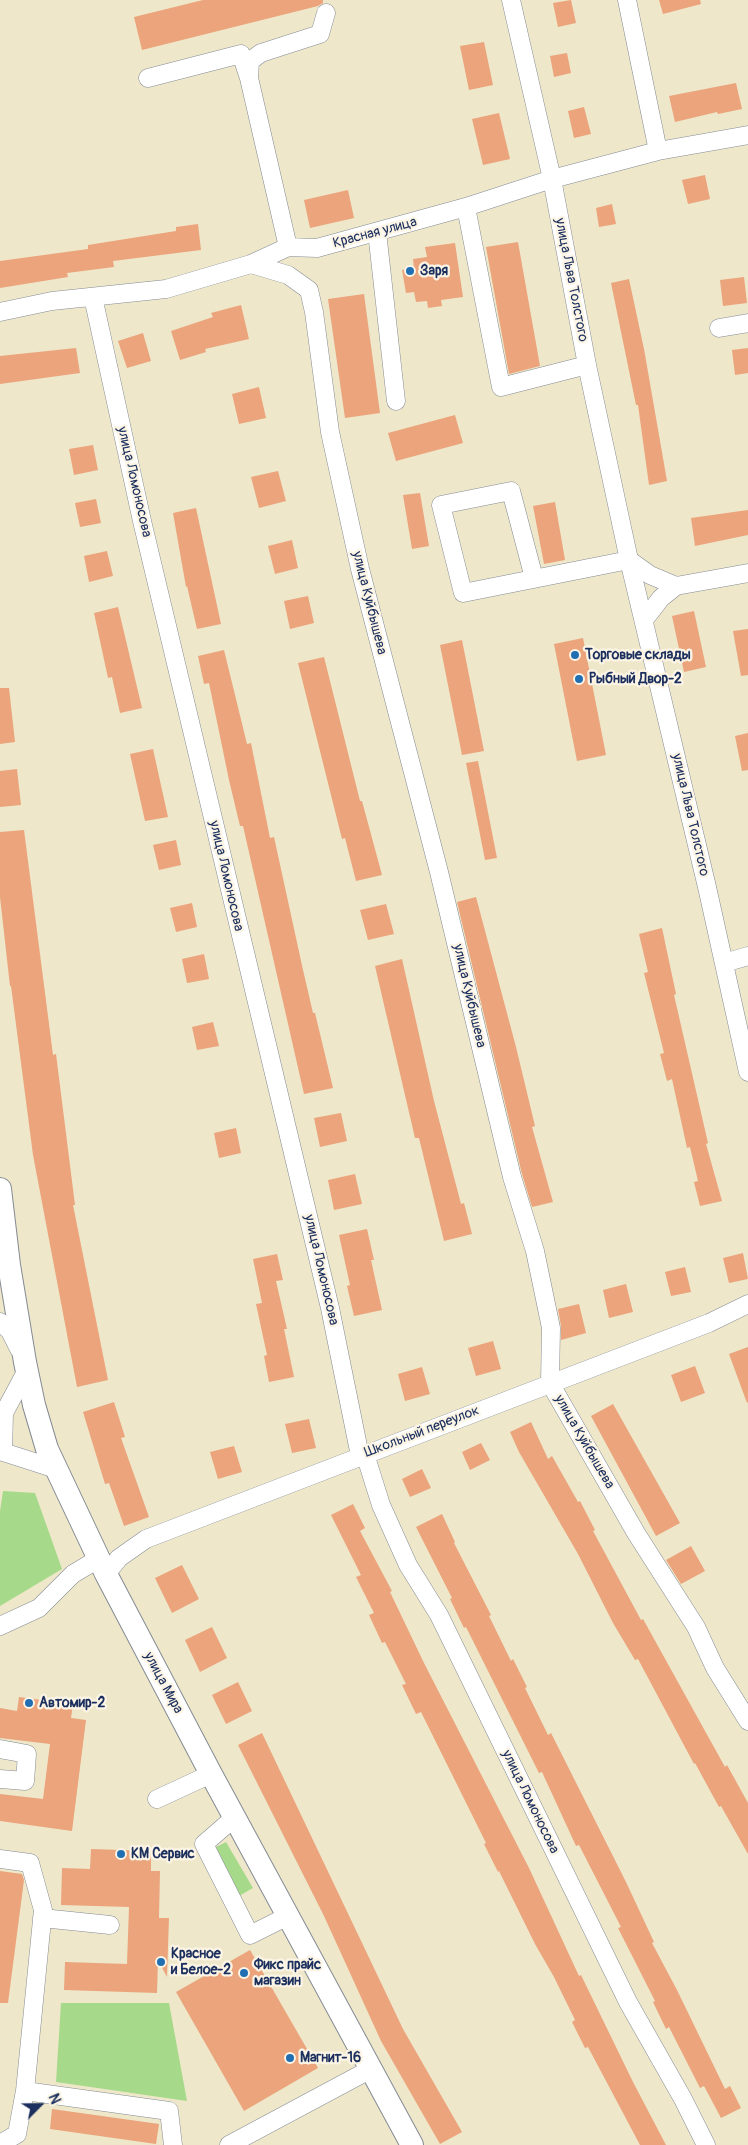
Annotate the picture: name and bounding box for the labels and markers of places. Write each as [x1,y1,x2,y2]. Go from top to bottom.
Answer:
place label: Заря [420,263,448,279]
marker: Заря [404,265,416,277]
place label: Торговые склады [585,647,691,663]
marker: Торговые склады [569,649,581,661]
place label: Рыбный Двор-2 [589,671,682,687]
marker: Рыбный Двор-2 [573,673,585,685]
place label: Автомир-2 [39,1695,105,1711]
marker: Автомир-2 [23,1697,35,1709]
place label: КМ Сервис [131,1846,195,1862]
marker: КМ Сервис [115,1848,127,1860]
place label: Красное и Белое-2 [171,1946,231,1978]
marker: Красное и Белое-2 [155,1956,167,1968]
place label: Фикс прайс магазин [254,1957,321,1990]
marker: Фикс прайс магазин [238,1967,250,1979]
place label: Магнит-16 [300,2050,361,2066]
marker: Магнит-16 [284,2052,296,2064]

